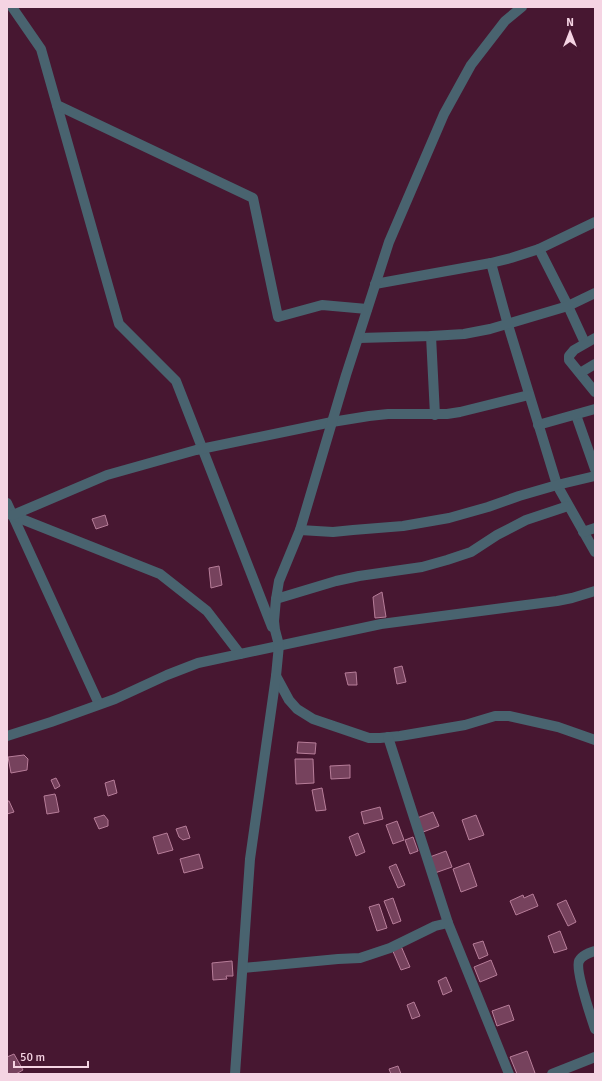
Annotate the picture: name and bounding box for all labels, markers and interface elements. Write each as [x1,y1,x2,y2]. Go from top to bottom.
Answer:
north arrow [550,12,590,52]
text: N [566,16,574,29]
scale bar [14,1043,88,1069]
text: 50 m [20,1050,45,1065]

